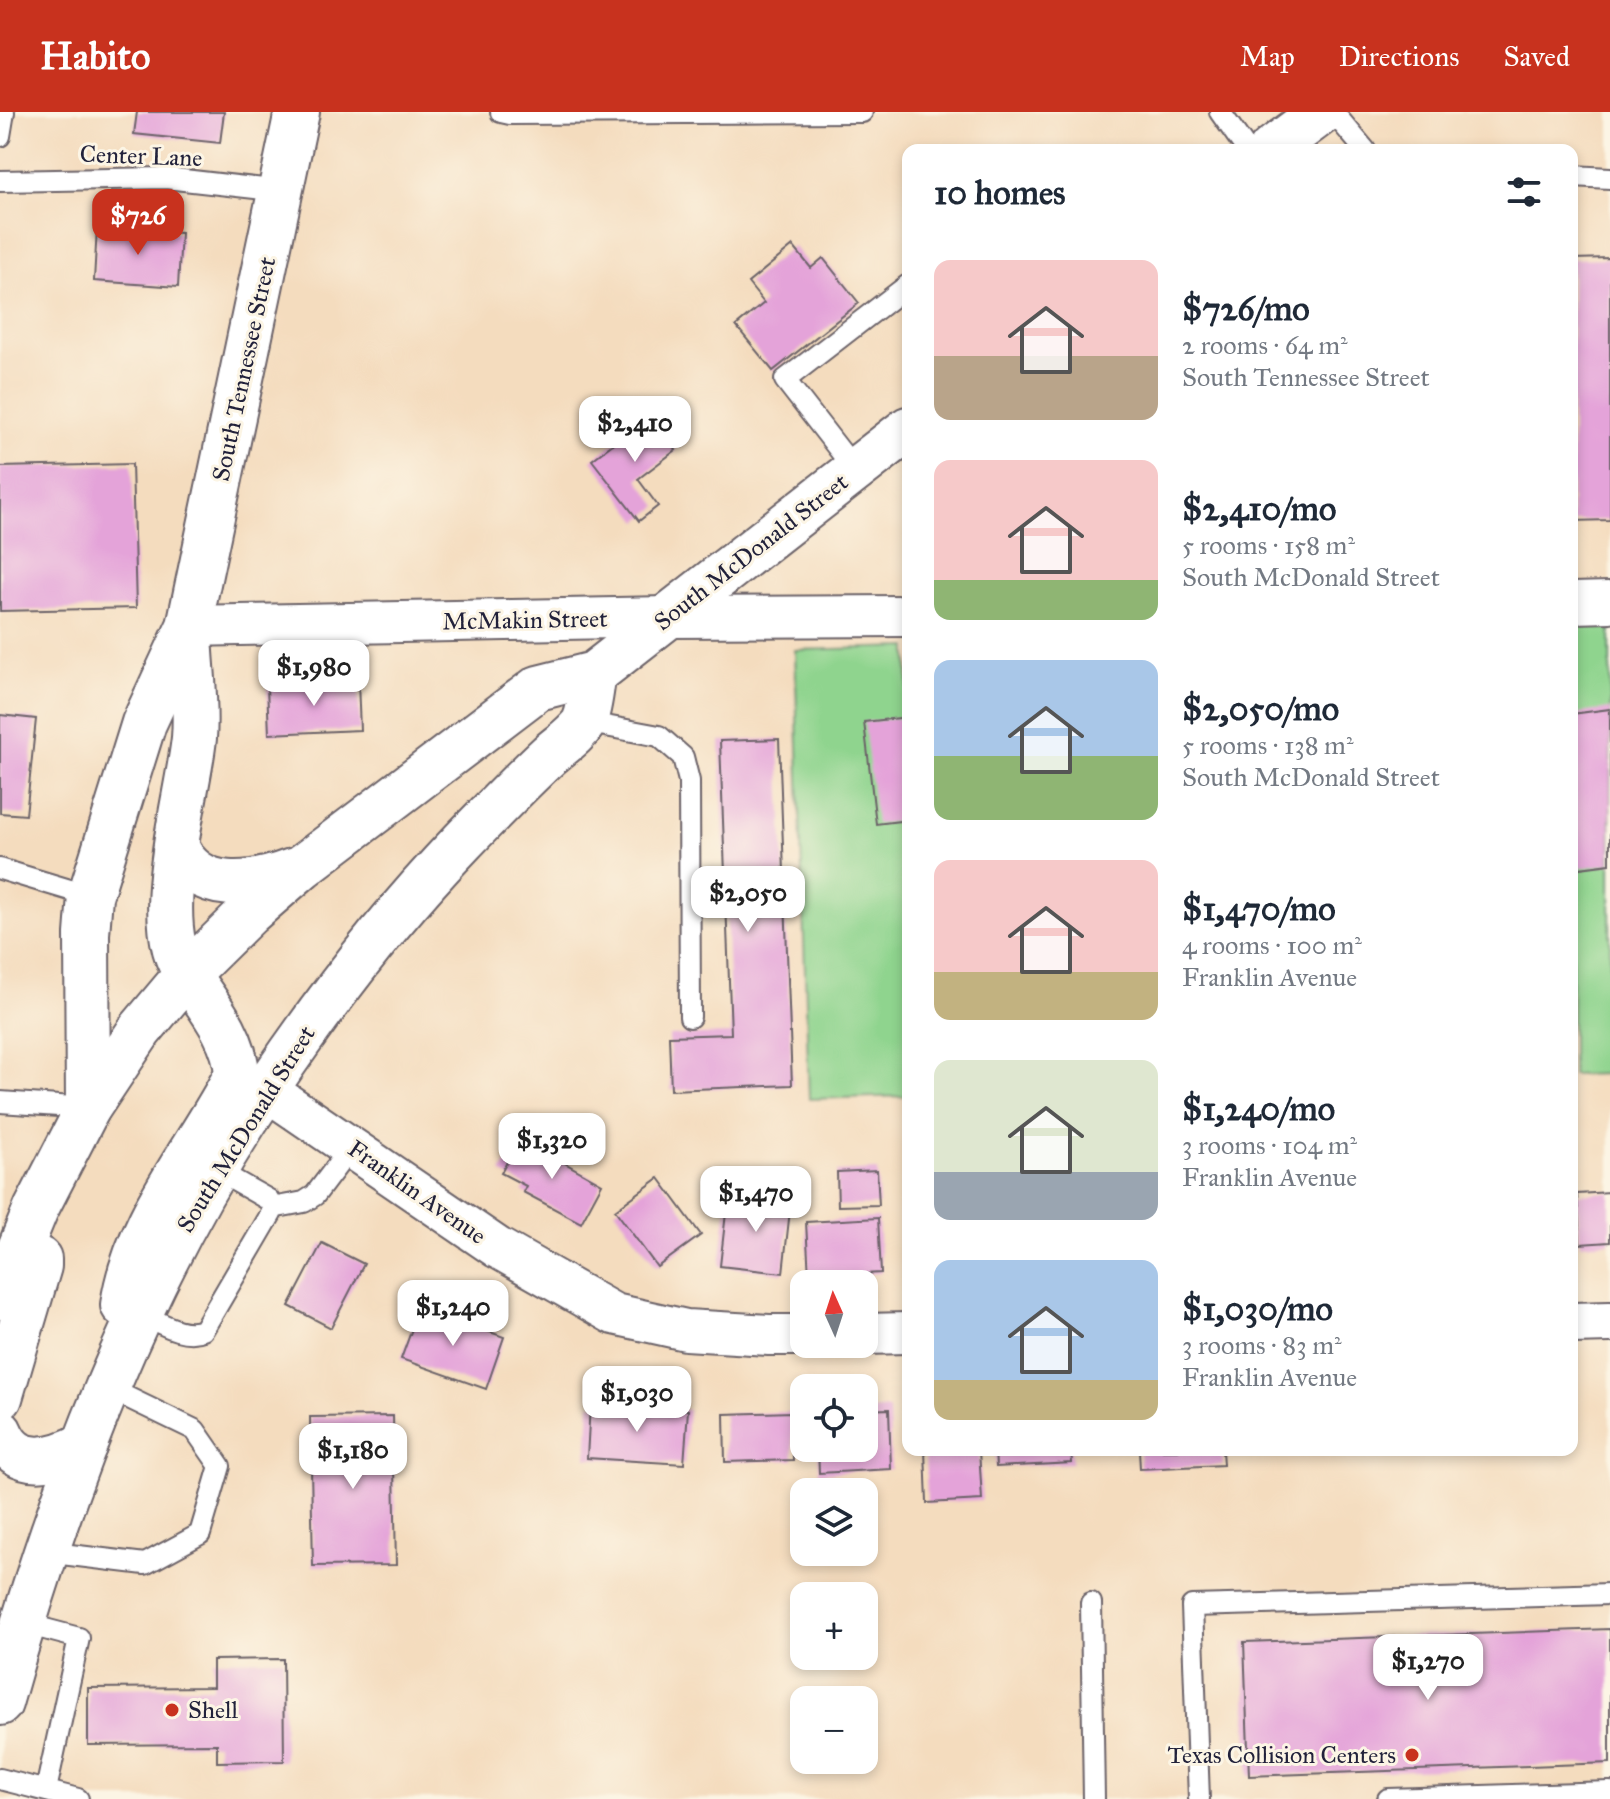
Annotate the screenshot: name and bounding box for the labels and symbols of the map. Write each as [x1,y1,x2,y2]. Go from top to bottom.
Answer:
street label: Center Lane [79,139,203,173]
pin: $726 [91,189,185,257]
street label: South Tennessee Street [206,254,283,484]
pin: $2,410 [570,396,700,464]
street label: South McDonald Street [648,467,854,637]
street label: McMakin Street [442,604,608,636]
pin: $1,980 [249,640,379,708]
pin: $2,050 [683,866,813,934]
street label: South McDonald Street [170,1020,322,1238]
pin: $1,320 [487,1113,617,1181]
street label: Franklin Avenue [342,1133,492,1251]
pin: $1,470 [691,1166,821,1234]
north arrow [790,1270,878,1358]
pin: $1,240 [388,1280,518,1348]
pin: $1,030 [572,1366,702,1434]
pin: $1,180 [288,1423,418,1491]
pin: $1,270 [1363,1634,1493,1702]
place label: Shell [188,1695,239,1725]
marker: Shell [163,1701,181,1719]
place label: Texas Collision Centers [1168,1740,1396,1770]
marker: Texas Collision Centers [1403,1746,1421,1764]

